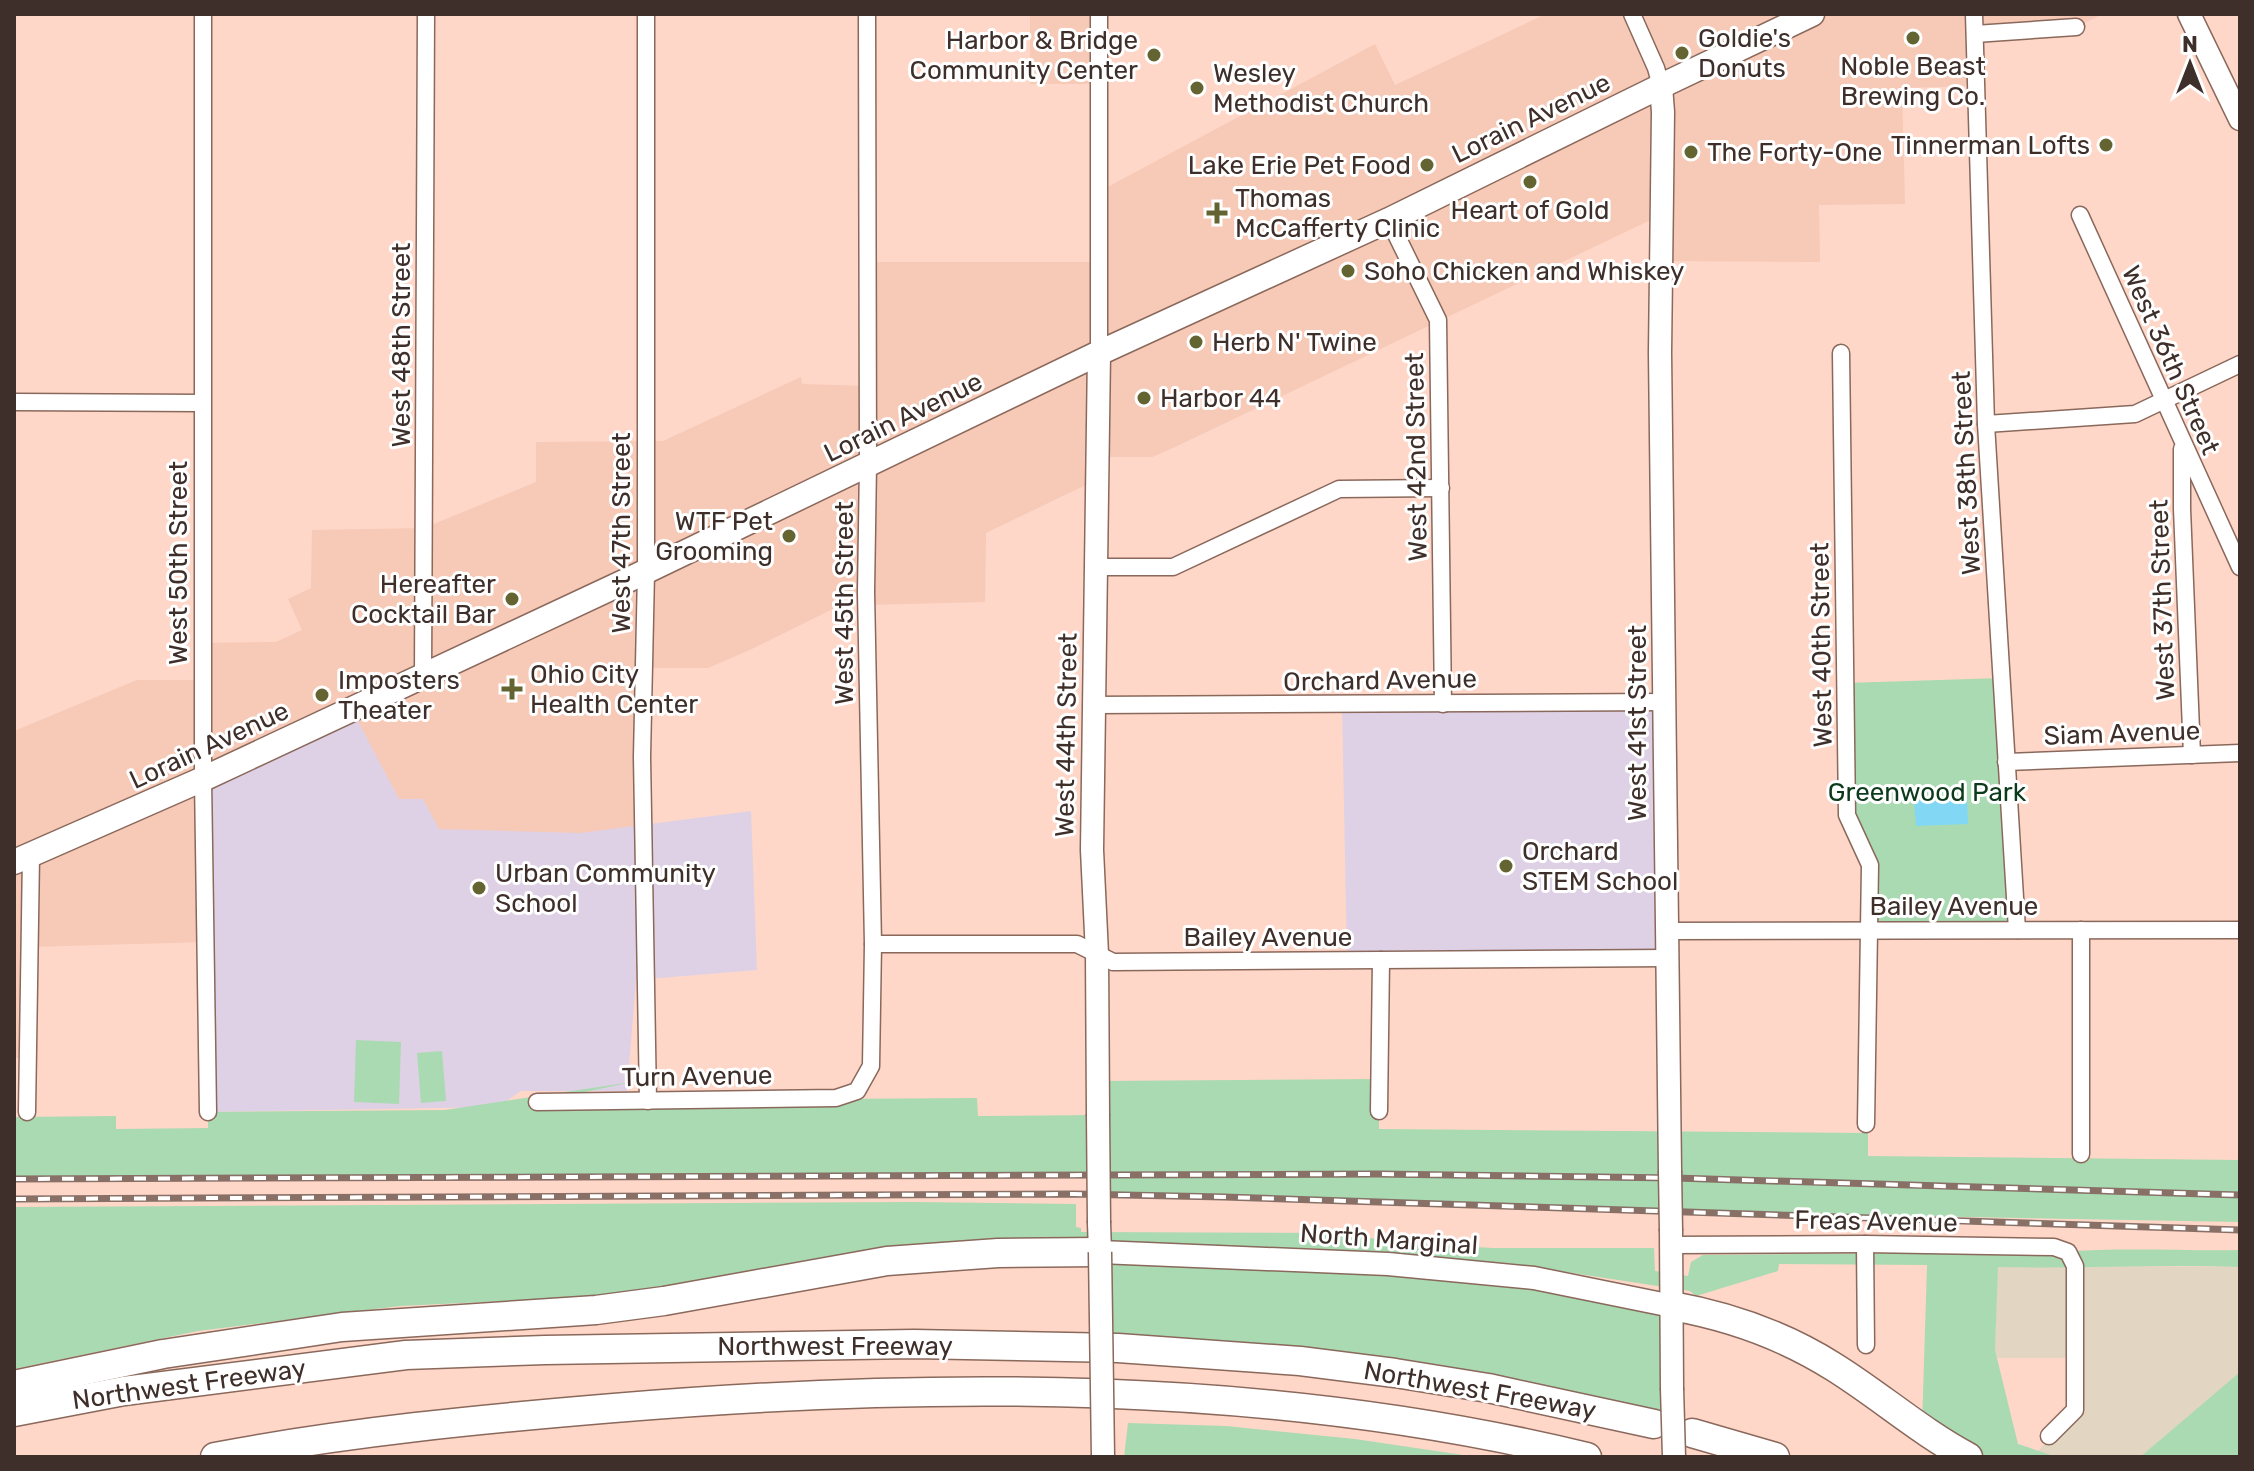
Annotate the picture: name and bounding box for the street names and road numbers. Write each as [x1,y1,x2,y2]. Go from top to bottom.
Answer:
street label: Lorain Avenue [1447,67,1615,170]
street label: West 48th Street [386,243,417,447]
street label: West 36th Street [2115,261,2226,459]
street label: West 42nd Street [1399,352,1434,562]
street label: Lorain Avenue [819,366,987,469]
street label: West 38th Street [1946,370,1987,576]
street label: West 47th Street [606,432,637,634]
street label: West 50th Street [163,461,194,665]
street label: West 37th Street [2143,499,2181,701]
street label: West 45th Street [829,501,860,705]
street label: West 40th Street [1804,542,1839,748]
street label: West 41st Street [1622,625,1653,821]
street label: West 44th Street [1049,633,1084,837]
street label: Orchard Avenue [1283,663,1477,698]
street label: Lorain Avenue [125,695,294,796]
street label: Siam Avenue [2043,715,2201,752]
street label: Bailey Avenue [1870,891,2038,922]
street label: Bailey Avenue [1184,922,1352,953]
street label: Turn Avenue [621,1060,773,1093]
street label: Freas Avenue [1794,1205,1958,1238]
street label: North Marginal [1299,1218,1479,1261]
street label: Northwest Freeway [717,1331,953,1362]
street label: Northwest Freeway [70,1353,308,1416]
street label: Northwest Freeway [1361,1355,1599,1426]

